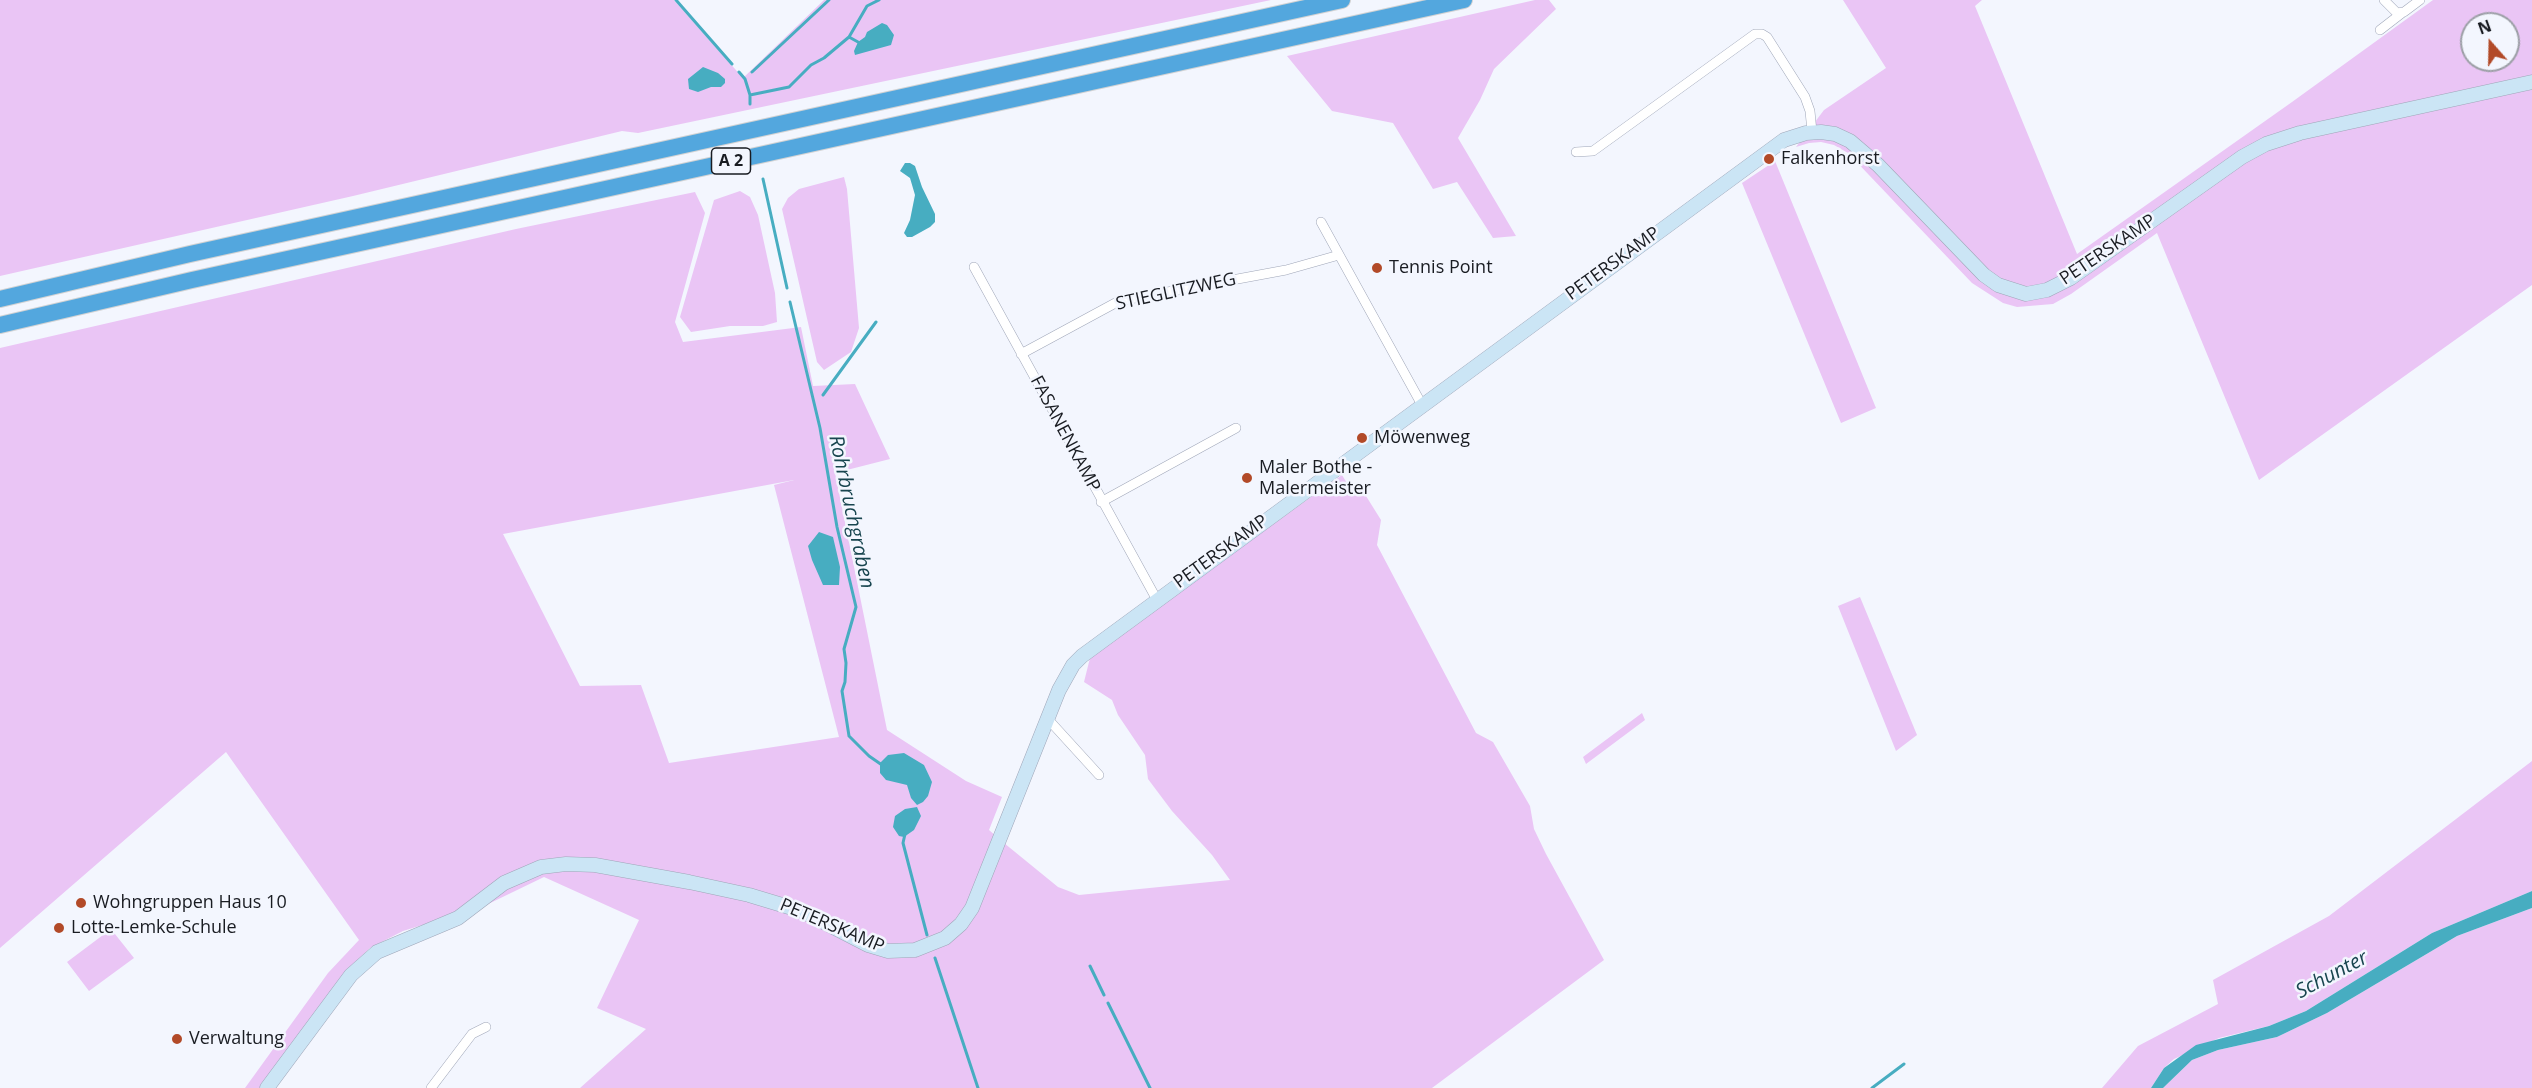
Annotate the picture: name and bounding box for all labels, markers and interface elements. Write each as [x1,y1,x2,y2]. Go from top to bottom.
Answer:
north arrow [2460,12,2520,72]
text: N [2475,14,2494,40]
road number: A 2 [712,148,750,174]
place label: Falkenhorst [1781,148,1880,170]
marker: Falkenhorst [1762,152,1776,166]
street label: PETERSKAMP [2056,210,2160,290]
street label: PETERSKAMP [1562,223,1664,305]
place label: Tennis Point [1389,257,1493,279]
marker: Tennis Point [1370,261,1384,275]
street label: STIEGLITZWEG [1114,269,1238,315]
street label: FASANENKAMP [1025,372,1105,496]
place label: Möwenweg [1374,427,1470,449]
marker: Möwenweg [1355,431,1369,445]
water label: Rohrbruchgraben [823,433,879,591]
place label: Maler Bothe - Malermeister [1259,457,1372,500]
marker: Maler Bothe - Malermeister [1240,471,1254,485]
street label: PETERSKAMP [1170,511,1272,593]
place label: Wohngruppen Haus 10 [93,892,287,914]
street label: PETERSKAMP [777,894,887,958]
marker: Wohngruppen Haus 10 [74,896,88,910]
place label: Lotte-Lemke-Schule [71,917,237,939]
marker: Lotte-Lemke-Schule [52,921,66,935]
water label: Schunter [2292,946,2372,1004]
place label: Verwaltung [189,1028,284,1050]
marker: Verwaltung [170,1032,184,1046]

